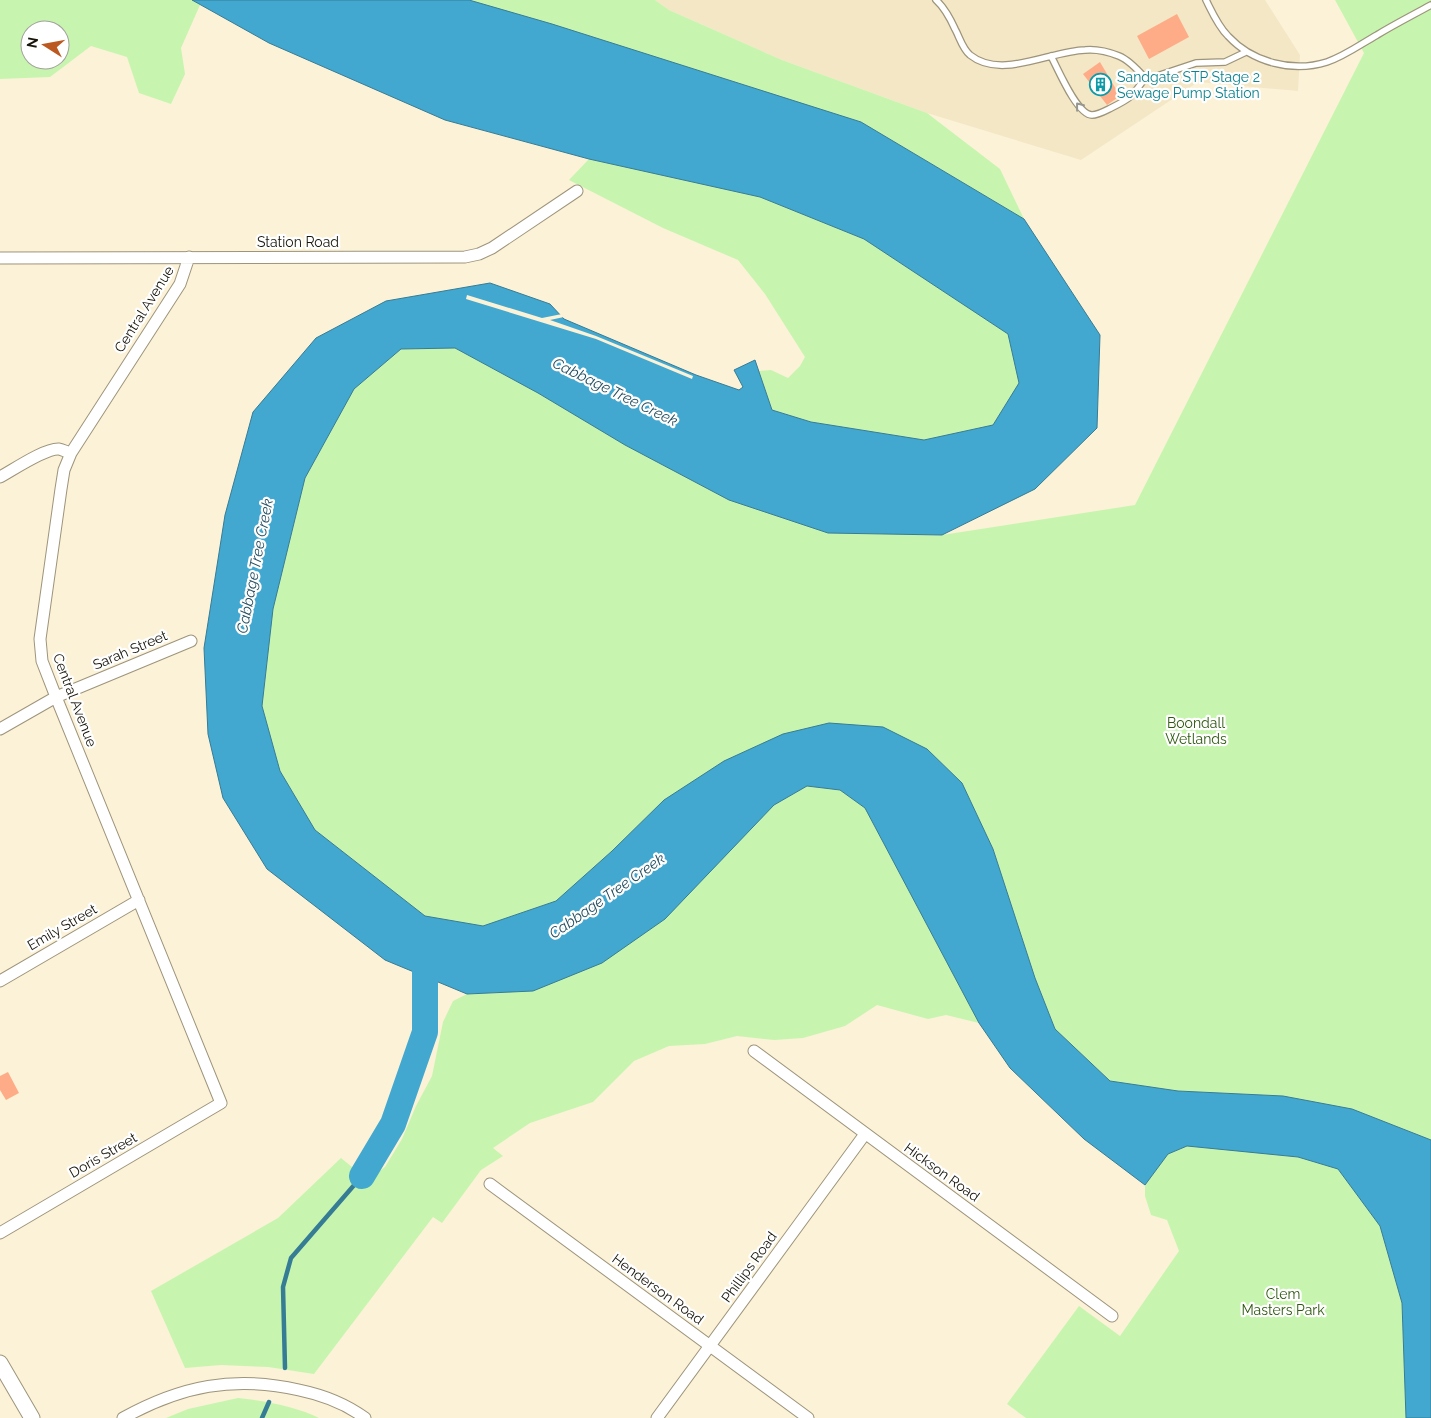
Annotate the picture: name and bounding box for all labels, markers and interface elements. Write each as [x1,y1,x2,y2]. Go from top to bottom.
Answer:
north arrow [20,20,70,70]
text: N [23,36,41,49]
place label: Sandgate STP Stage 2 Sewage Pump Station [1117,69,1260,101]
building icon: Sandgate STP Stage 2 Sewage Pump Station [1089,73,1113,97]
one-way arrow [1077,103,1085,112]
street label: Station Road [257,234,339,250]
street label: Central Avenue [111,263,177,355]
water label: Cabbage Tree Creek [550,354,680,430]
water label: Cabbage Tree Creek [233,497,277,635]
street label: Sarah Street [90,627,170,673]
street label: Central Avenue [50,651,100,749]
park label: Boondall Wetlands [1165,715,1227,747]
water label: Cabbage Tree Creek [546,849,668,943]
street label: Emily Street [24,901,100,953]
street label: Doris Street [66,1129,140,1181]
street label: Hickson Road [901,1139,983,1205]
street label: Phillips Road [718,1229,780,1305]
street label: Henderson Road [609,1251,707,1327]
park label: Clem Masters Park [1241,1286,1325,1318]

